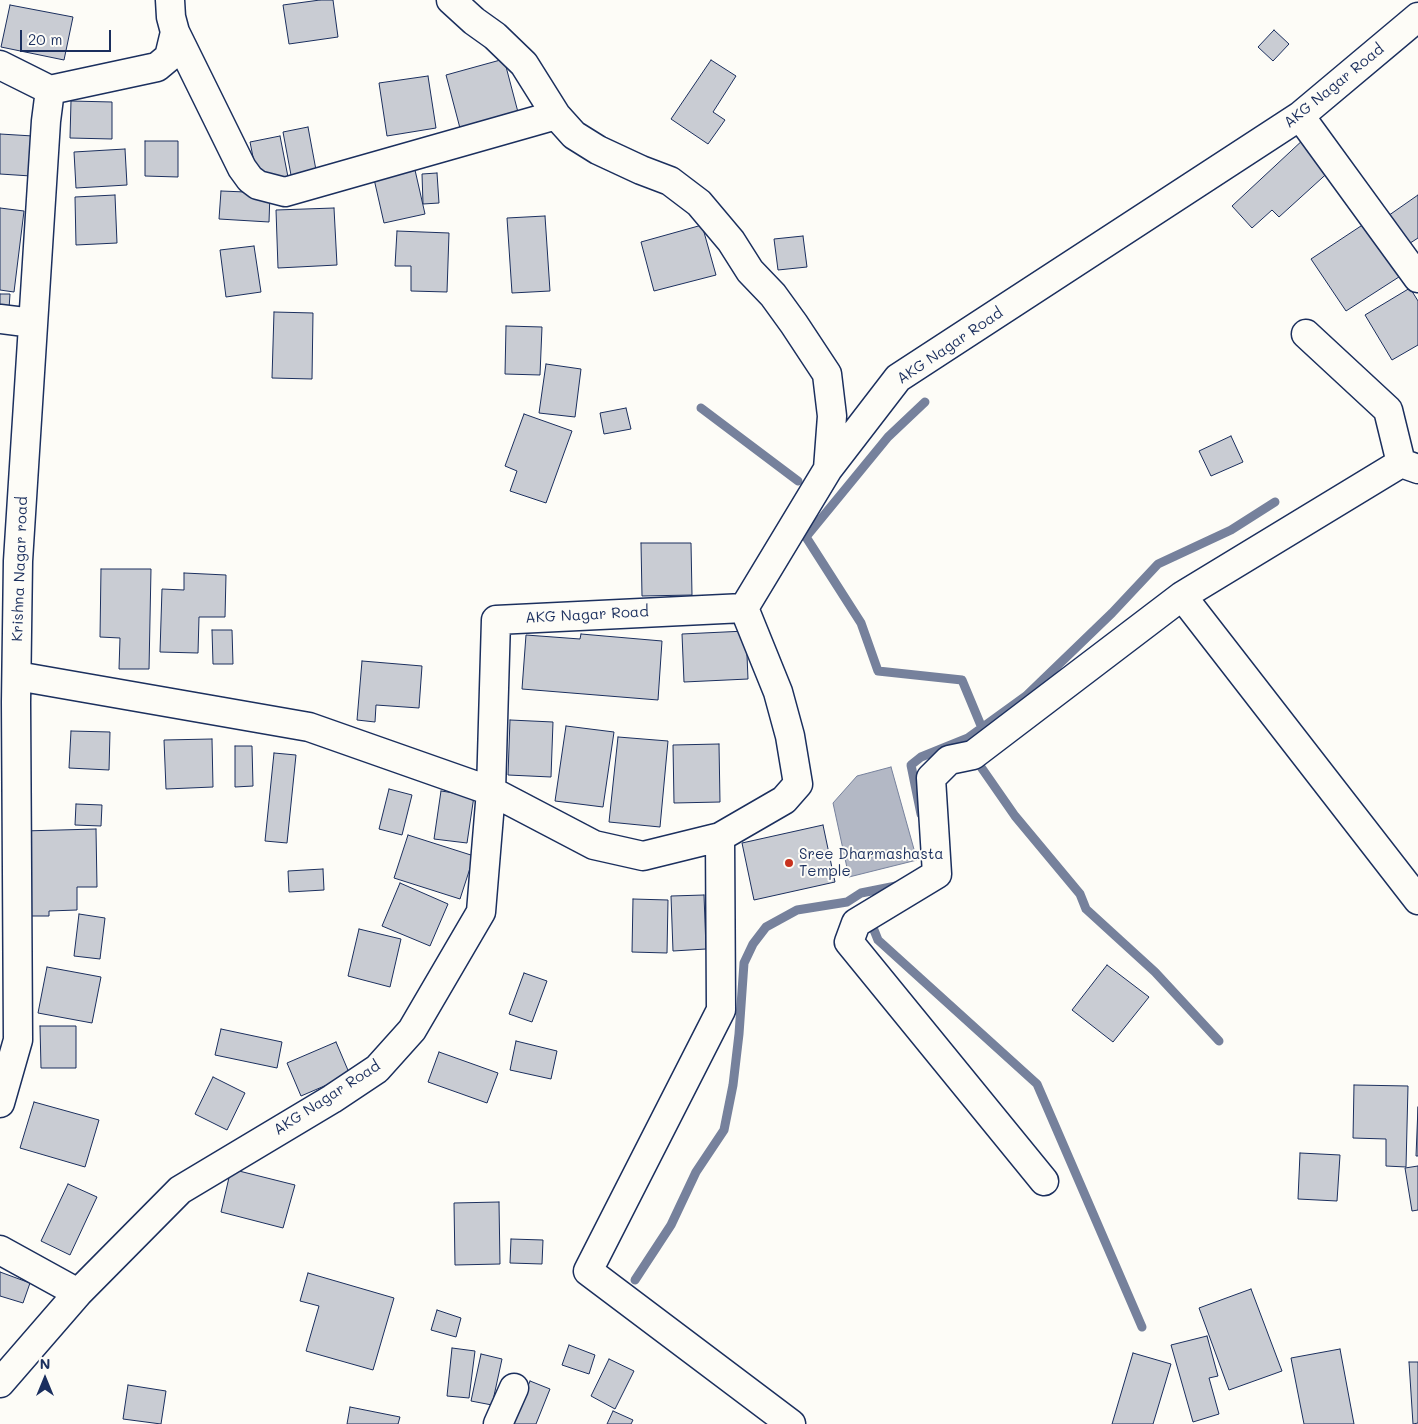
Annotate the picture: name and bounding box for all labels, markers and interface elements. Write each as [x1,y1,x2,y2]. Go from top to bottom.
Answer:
scale bar [22,20,114,52]
text: 20 m [28,29,62,49]
street label: AKG Nagar Road [1280,40,1388,132]
street label: AKG Nagar Road [894,304,1006,388]
street label: Krishna Nagar road [8,496,32,642]
street label: AKG Nagar Road [525,603,649,627]
place label: Sree Dharmashasta Temple [799,845,944,880]
marker: Sree Dharmashasta Temple [783,857,795,869]
street label: AKG Nagar Road [270,1057,384,1139]
north arrow [20,1354,70,1404]
text: N [40,1354,50,1373]

